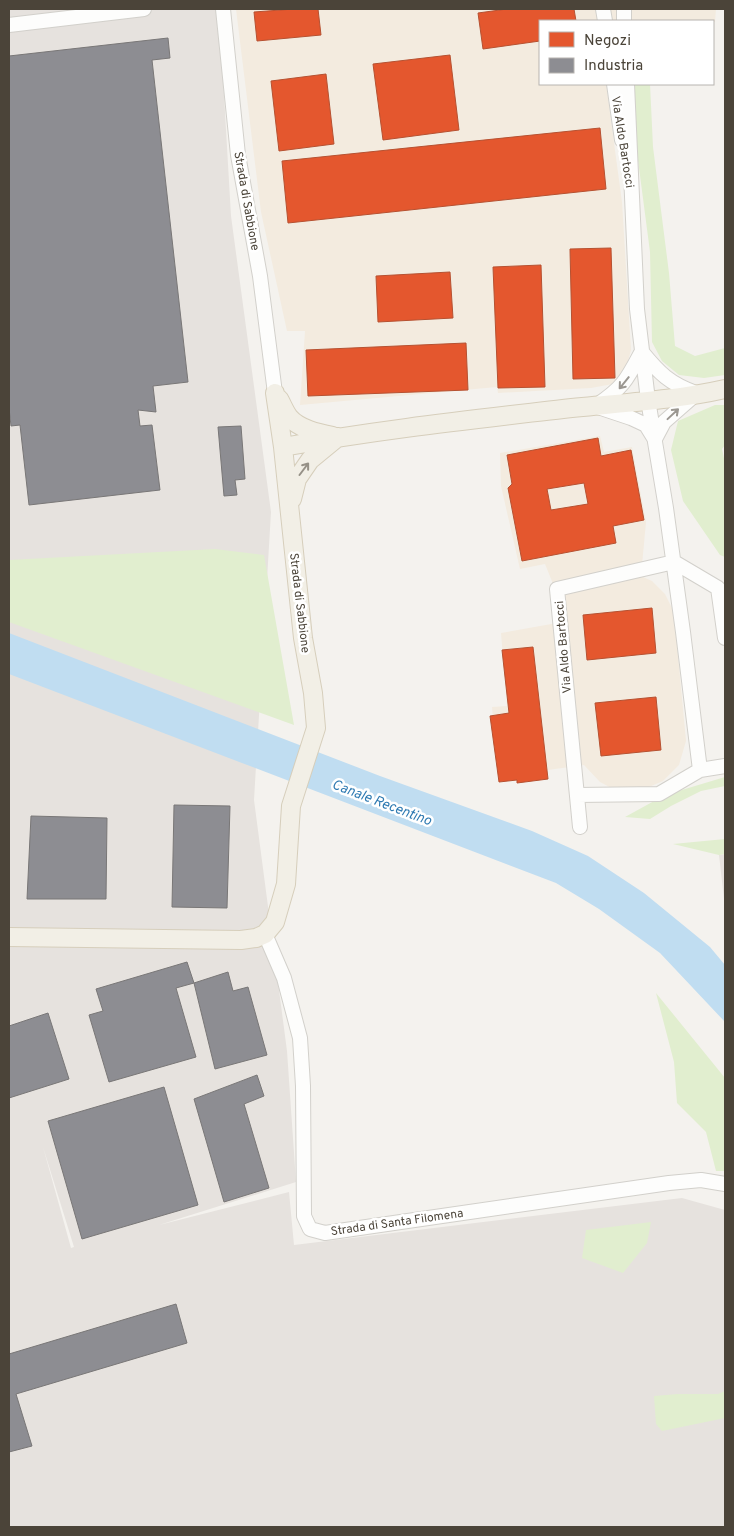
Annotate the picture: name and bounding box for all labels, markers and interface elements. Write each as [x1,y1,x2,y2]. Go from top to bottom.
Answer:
legend [539,20,714,85]
text: Negozi [584,32,631,51]
text: Industria [584,57,643,76]
street label: Via Aldo Bartocci [607,95,637,189]
street label: Strada di Sabbione [229,150,263,252]
one-way arrow [618,376,629,389]
one-way arrow [667,408,679,420]
one-way arrow [299,462,309,476]
street label: Strada di Sabbione [285,552,313,654]
street label: Via Aldo Bartocci [552,600,576,694]
water label: Canale Recentino [329,777,434,830]
street label: Strada di Santa Filomena [330,1206,465,1240]

